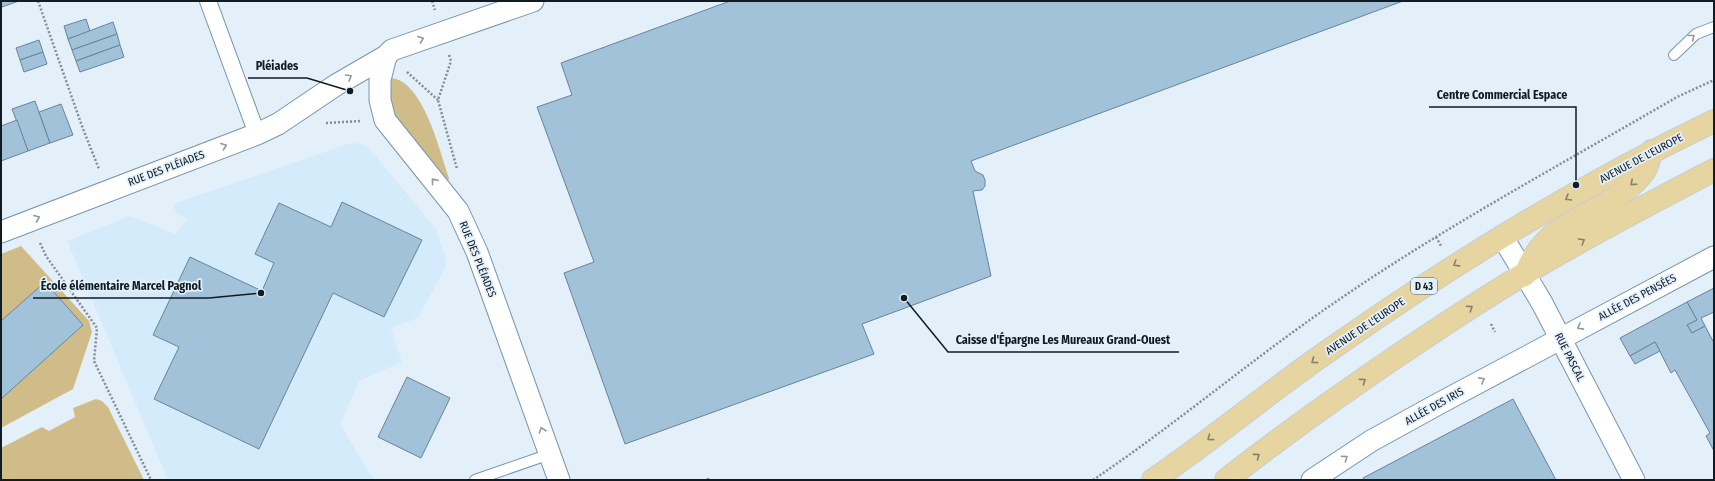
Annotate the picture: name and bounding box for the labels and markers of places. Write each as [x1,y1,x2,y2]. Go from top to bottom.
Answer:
callout: Pléiades [248,54,307,78]
callout: Centre Commercial Espace [1429,83,1576,107]
callout: École élémentaire Marcel Pagnol [33,274,209,298]
callout: Caisse d'Épargne Les Mureaux Grand-Ouest [948,328,1179,352]

